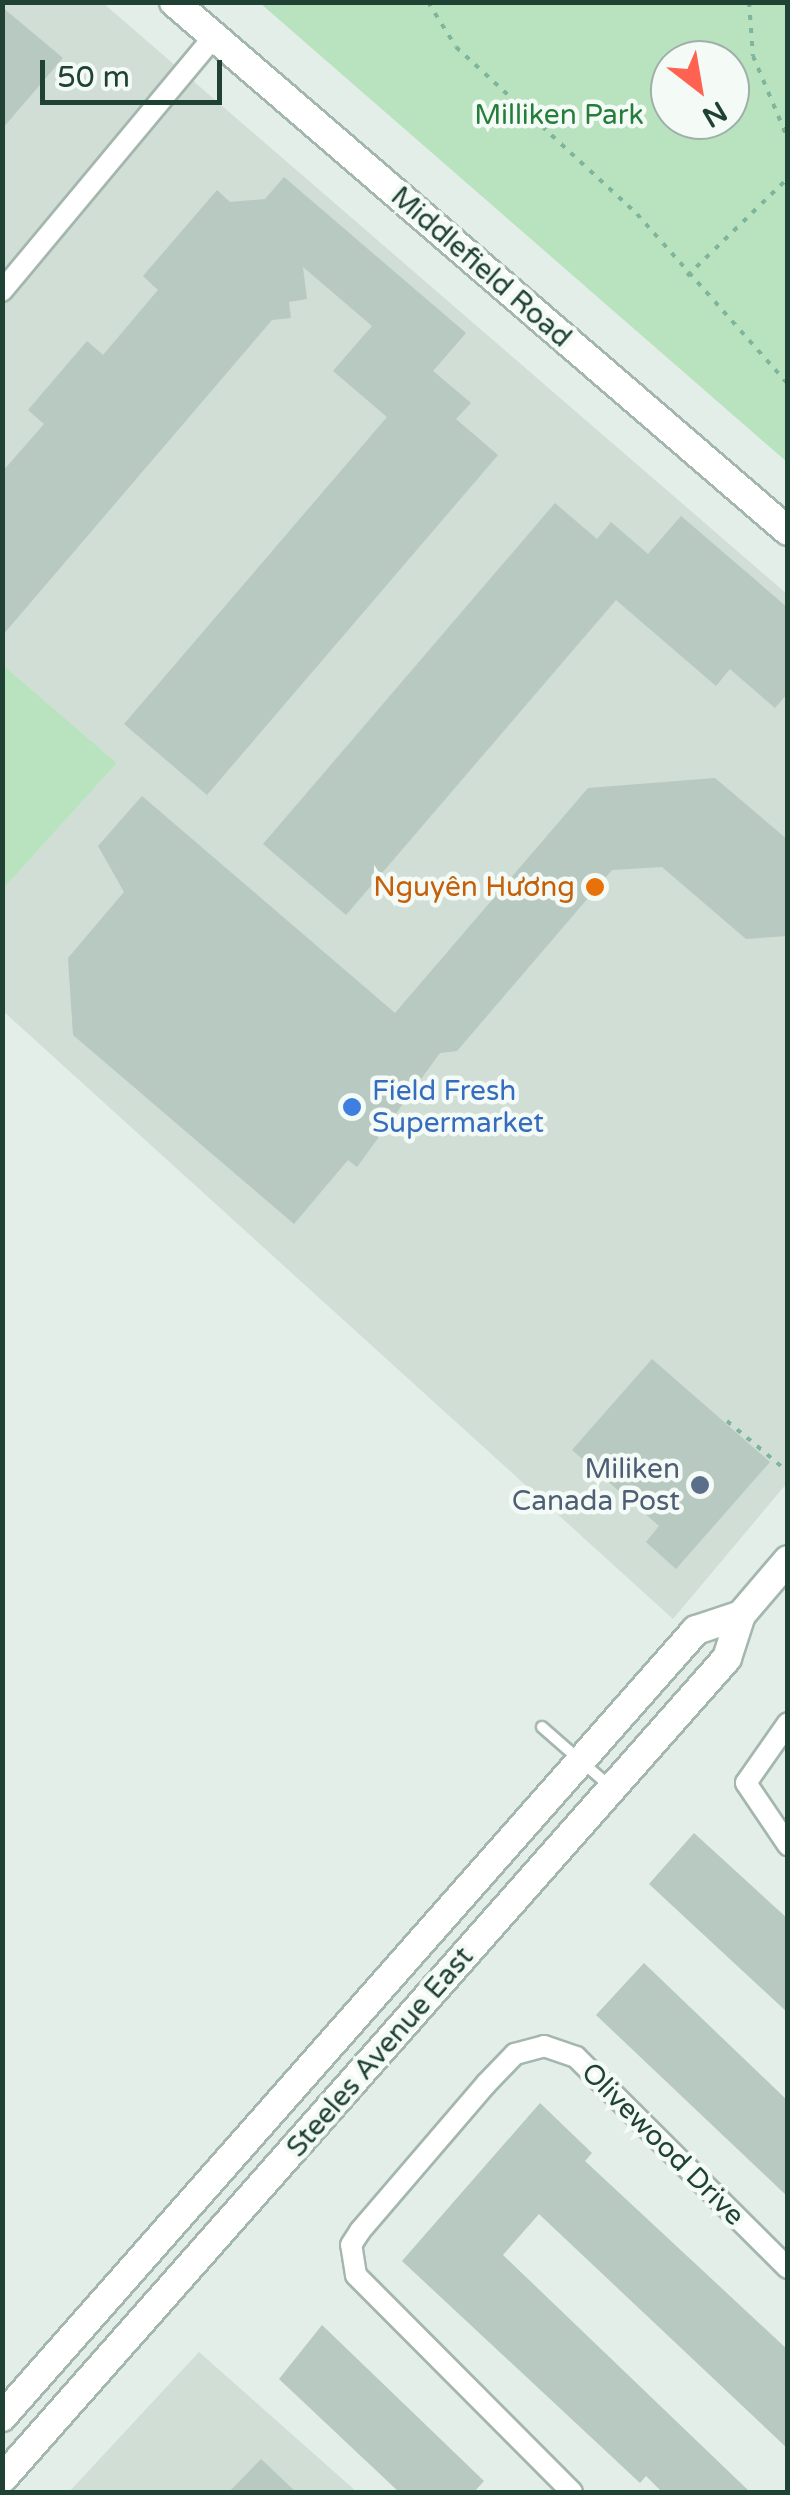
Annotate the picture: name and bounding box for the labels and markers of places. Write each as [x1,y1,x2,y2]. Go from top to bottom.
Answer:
place label: Nguyên Hương [373,870,575,904]
marker: Nguyên Hương [584,876,606,898]
place label: Field Fresh Supermarket [372,1074,544,1140]
marker: Field Fresh Supermarket [341,1096,363,1118]
place label: Miliken Canada Post [512,1452,680,1518]
marker: Miliken Canada Post [689,1474,711,1496]

